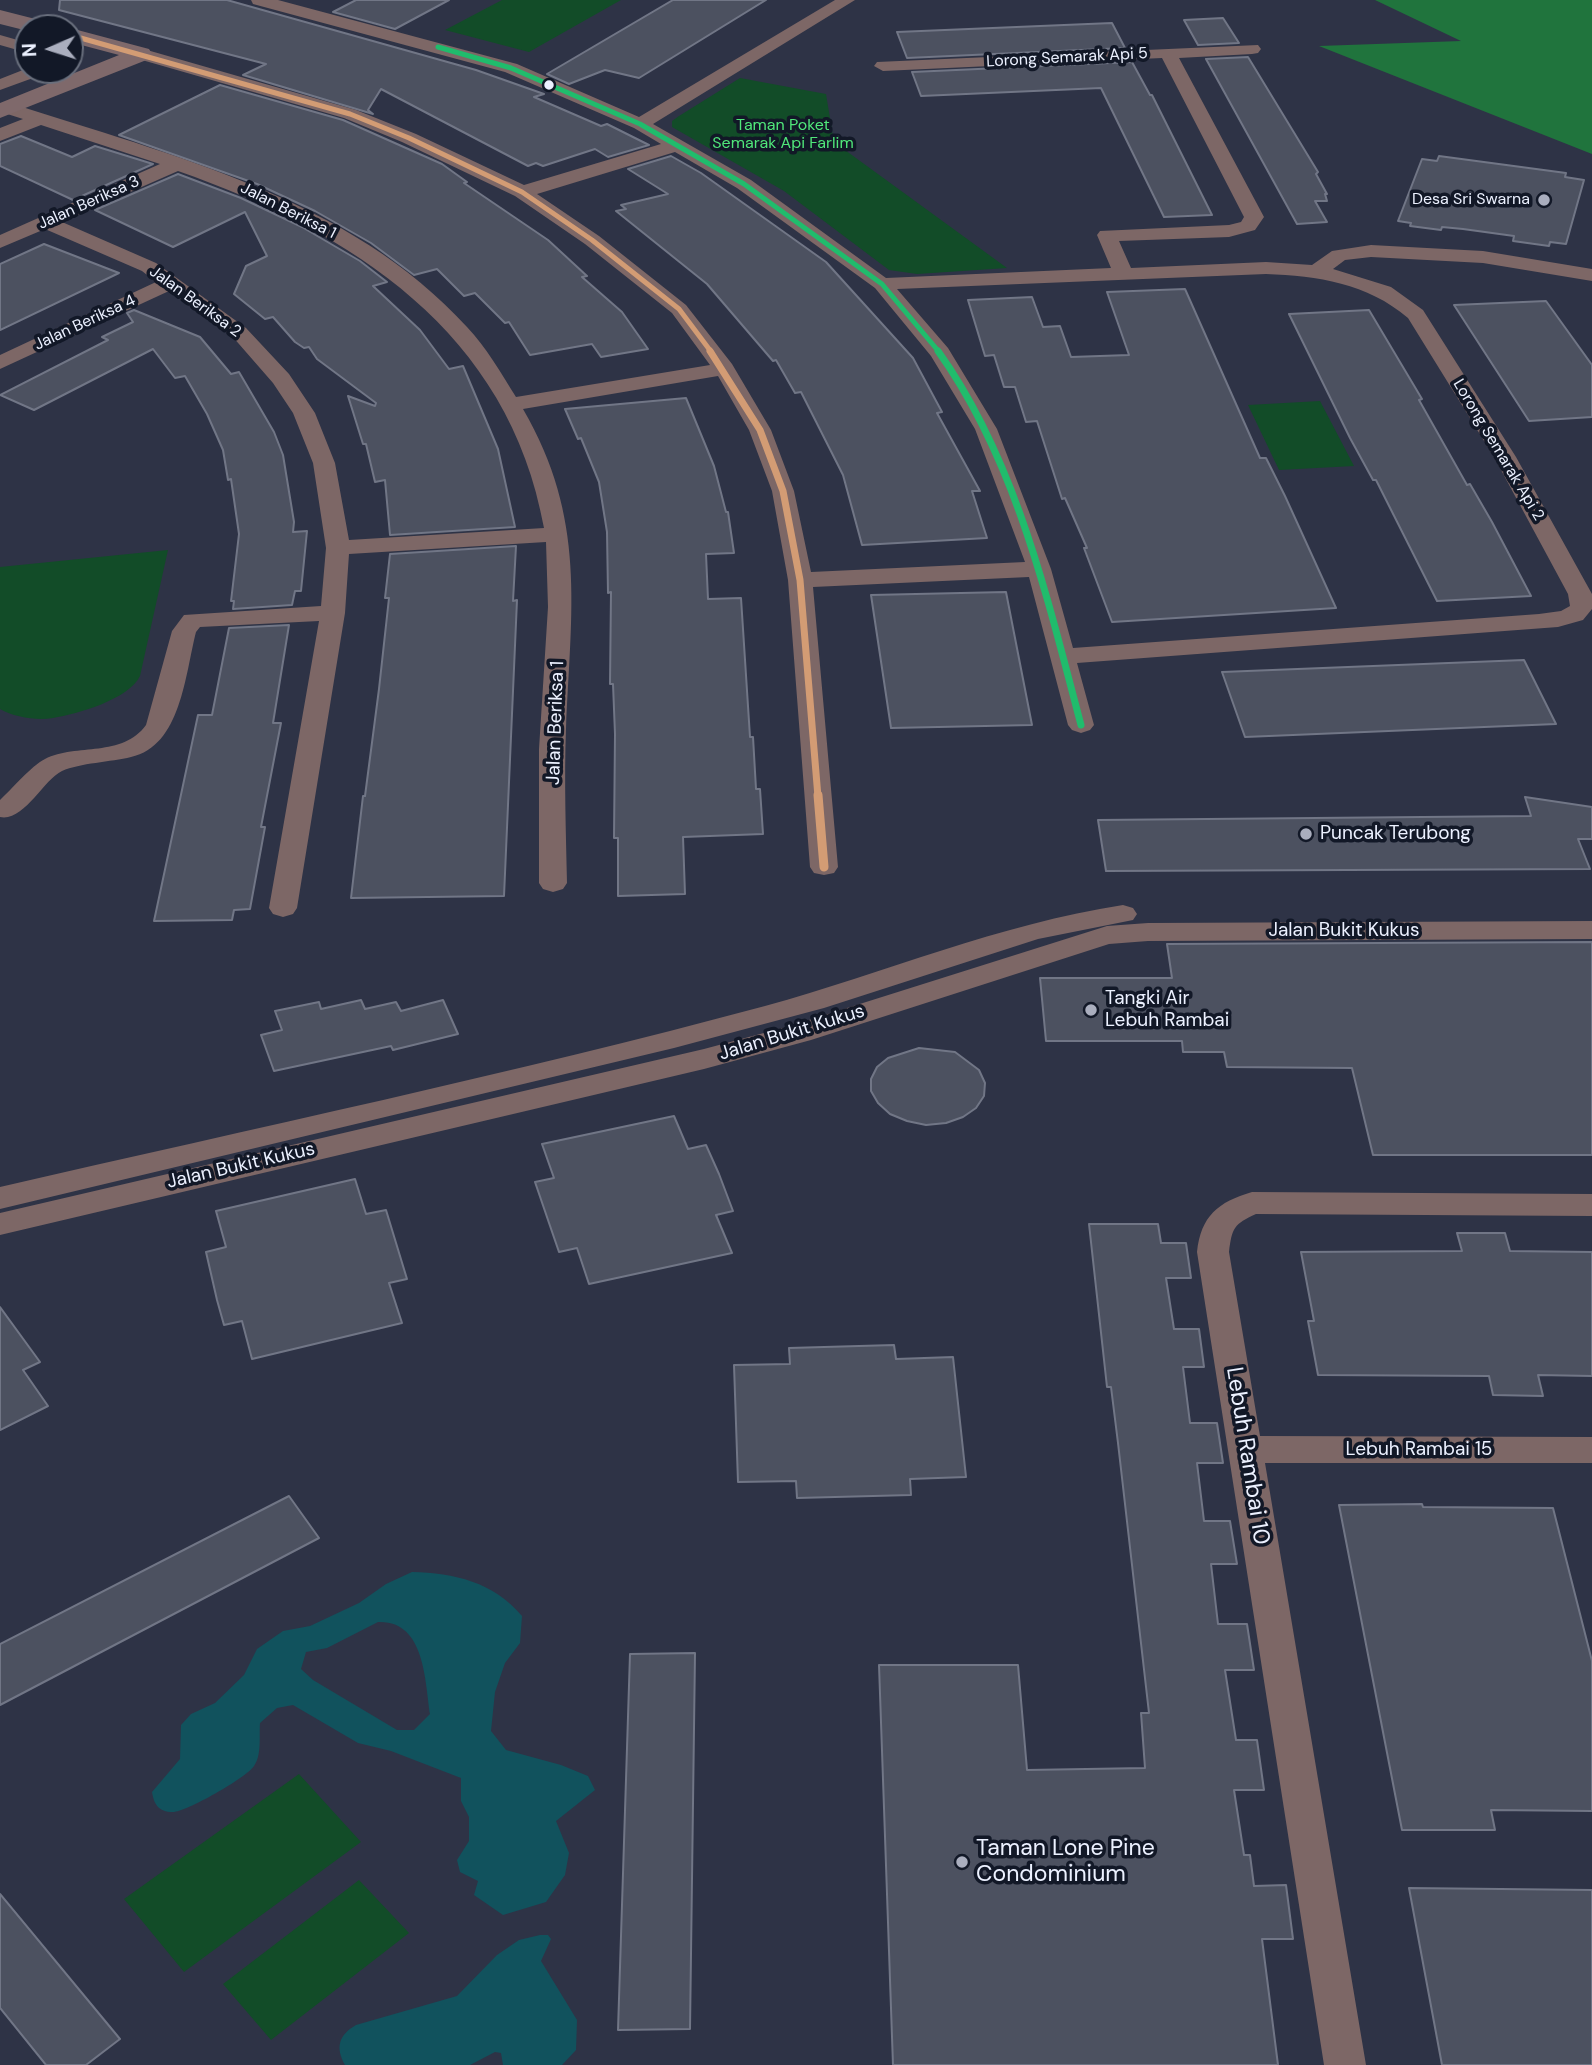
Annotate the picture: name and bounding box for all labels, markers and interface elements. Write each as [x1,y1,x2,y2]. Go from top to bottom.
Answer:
north arrow [14,14,84,84]
text: N [17,42,42,58]
street label: Lorong Semarak Api 5 [986,44,1148,72]
unlabelled marker [542,78,556,92]
park label: Taman Poket Semarak Api Farlim [712,116,854,154]
street label: Jalan Beriksa 3 [35,172,143,234]
street label: Jalan Beriksa 1 [237,179,339,243]
place label: Desa Sri Swarna [1412,190,1530,210]
marker: Desa Sri Swarna [1536,192,1552,208]
street label: Jalan Beriksa 2 [145,262,245,342]
street label: Jalan Beriksa 4 [31,291,139,355]
street label: Lorong Semarak Api 2 [1448,376,1548,524]
street label: Jalan Beriksa 1 [542,661,570,785]
place label: Puncak Terubong [1320,823,1471,845]
marker: Puncak Terubong [1298,826,1314,842]
street label: Jalan Bukit Kukus [1268,920,1420,942]
place label: Tangki Air Lebuh Rambai [1105,988,1229,1032]
street label: Jalan Bukit Kukus [716,1000,868,1066]
marker: Tangki Air Lebuh Rambai [1083,1002,1099,1018]
street label: Jalan Bukit Kukus [165,1138,317,1194]
street label: Lebuh Rambai 10 [1219,1365,1275,1547]
street label: Lebuh Rambai 15 [1346,1439,1492,1461]
place label: Taman Lone Pine Condominium [976,1835,1155,1889]
marker: Taman Lone Pine Condominium [954,1854,970,1870]

